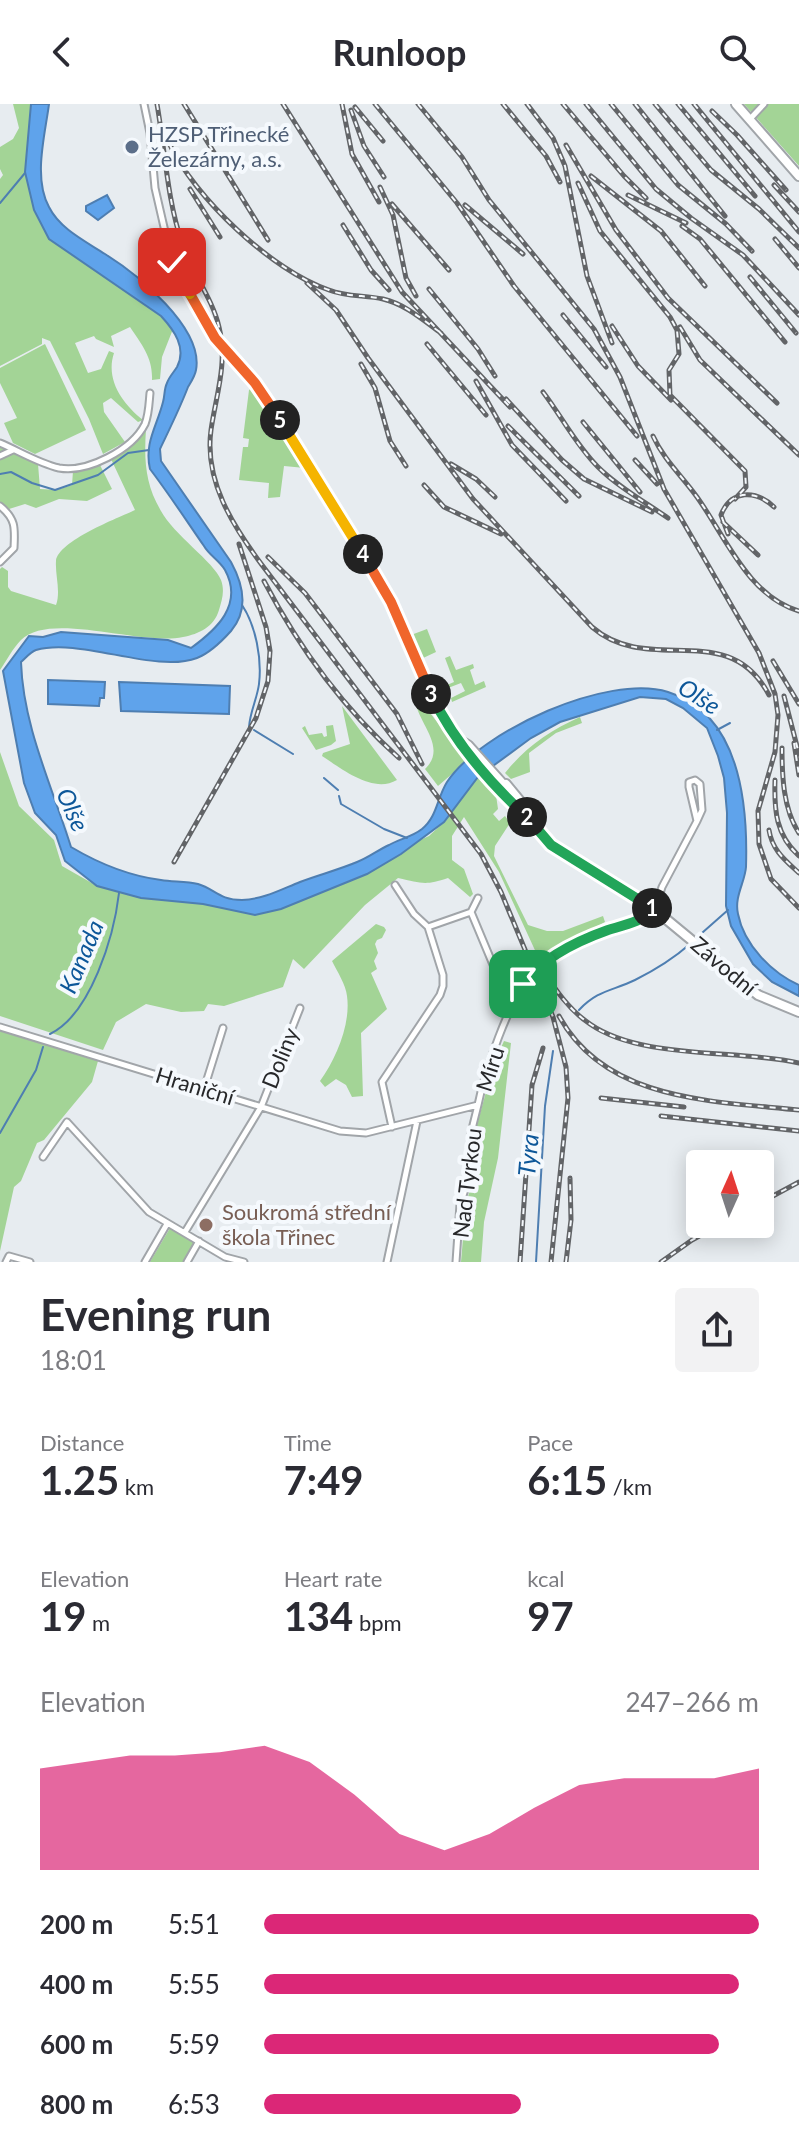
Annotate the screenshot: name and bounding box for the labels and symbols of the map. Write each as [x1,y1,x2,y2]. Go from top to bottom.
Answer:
place label: HZSP Třinecké Železárny, a.s. [148,120,289,172]
marker: HZSP Třinecké Železárny, a.s. [123,138,141,156]
pin [138,228,206,296]
pin: 5 [260,400,300,440]
pin: 4 [343,534,383,574]
water label: Olše [673,672,726,720]
pin: 3 [411,674,451,714]
water label: Olše [51,783,96,835]
pin: 2 [507,797,547,837]
pin: 1 [632,888,672,928]
water label: Kanada [52,916,109,997]
street label: Závodní [686,930,763,1001]
pin [489,950,557,1018]
street label: Doliny [255,1023,304,1092]
street label: Míru [470,1043,509,1095]
street label: Hraniční [152,1061,239,1110]
street label: Nad Tyrkou [446,1126,487,1239]
water label: Tyra [511,1132,544,1177]
north arrow [686,1150,774,1238]
place label: Soukromá střední škola Třinec [222,1198,392,1250]
marker: Soukromá střední škola Třinec [197,1216,215,1234]

